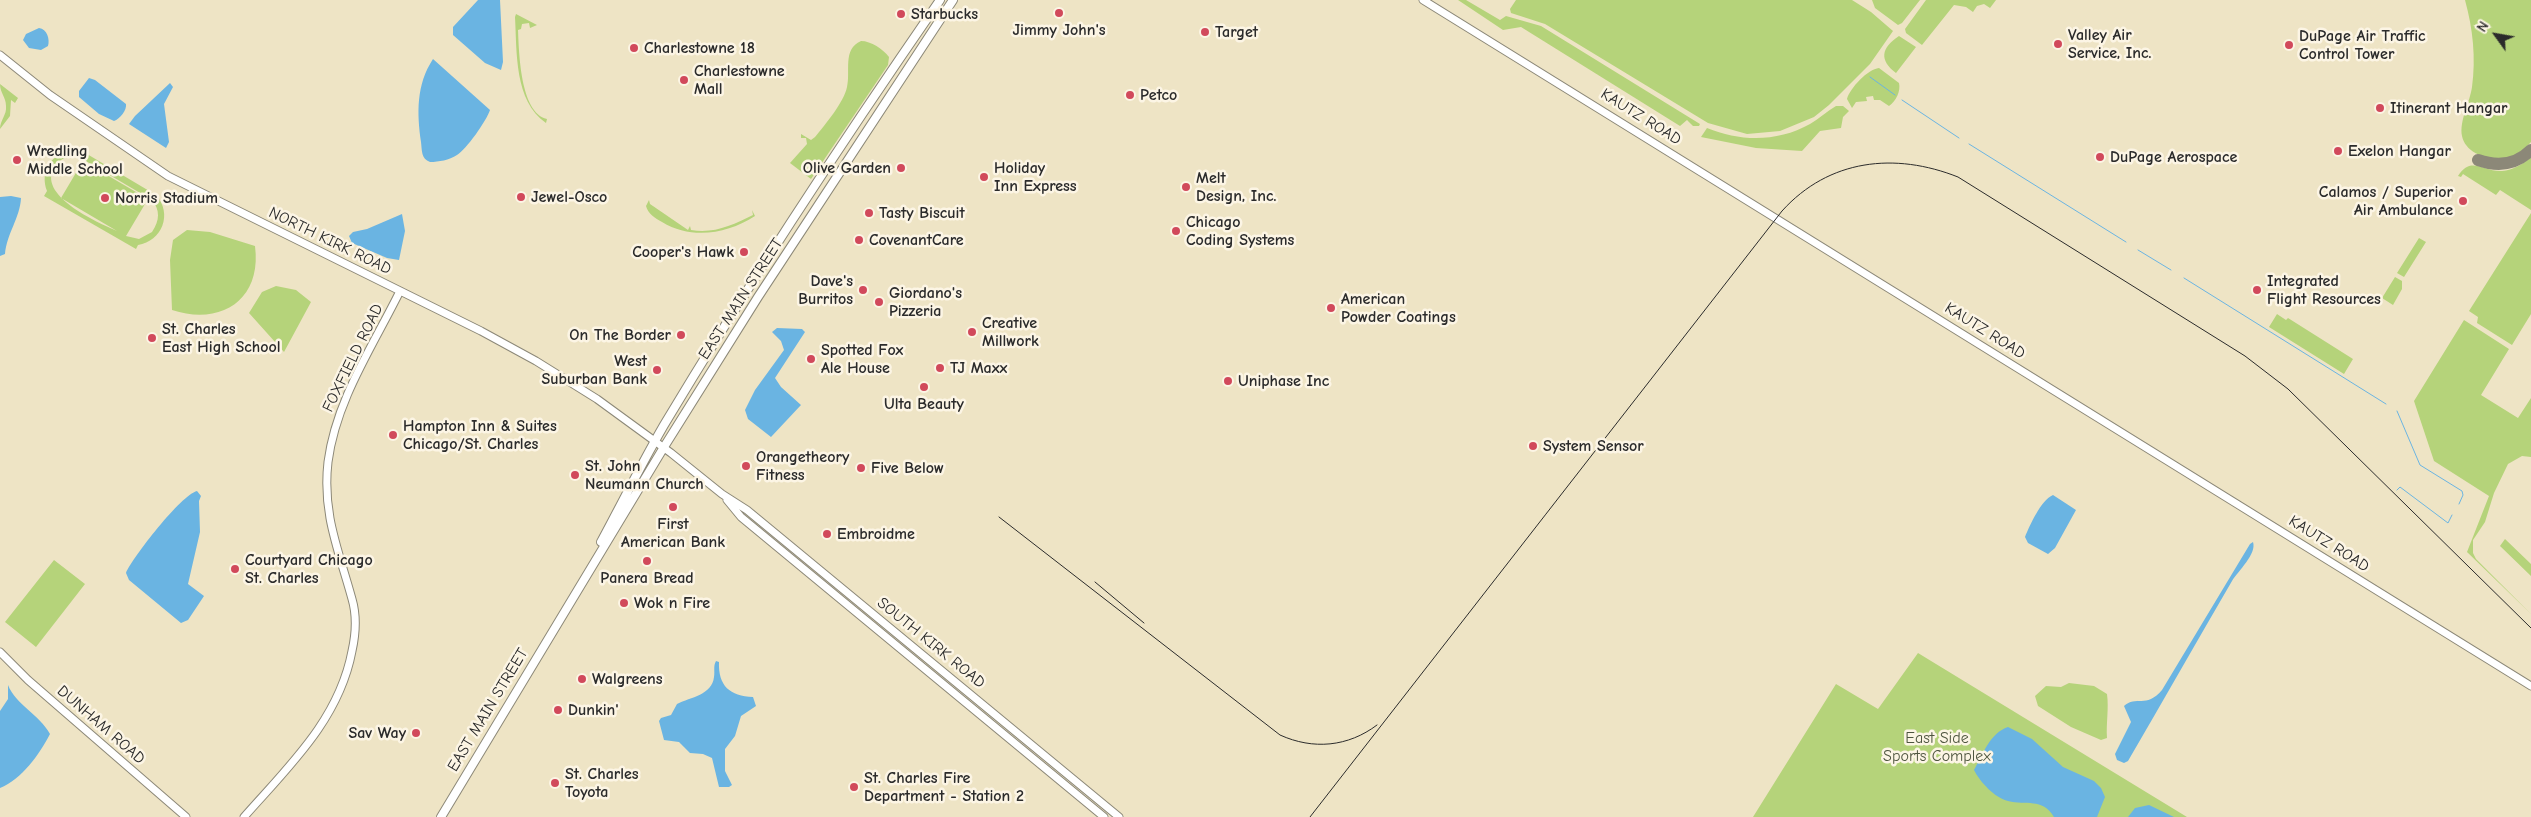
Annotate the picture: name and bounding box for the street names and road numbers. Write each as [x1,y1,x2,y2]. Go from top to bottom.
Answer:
street label: KAUTZ ROAD [1597,85,1685,149]
street label: NORTH KIRK ROAD [266,203,394,279]
street label: EAST MAIN STREET [695,235,787,363]
street label: KAUTZ ROAD [1941,299,2029,363]
street label: FOXFIELD ROAD [319,301,387,415]
street label: KAUTZ ROAD [2285,512,2373,576]
street label: SOUTH KIRK ROAD [873,593,989,693]
street label: EAST MAIN STREET [444,645,532,775]
street label: DUNHAM ROAD [53,682,149,768]

